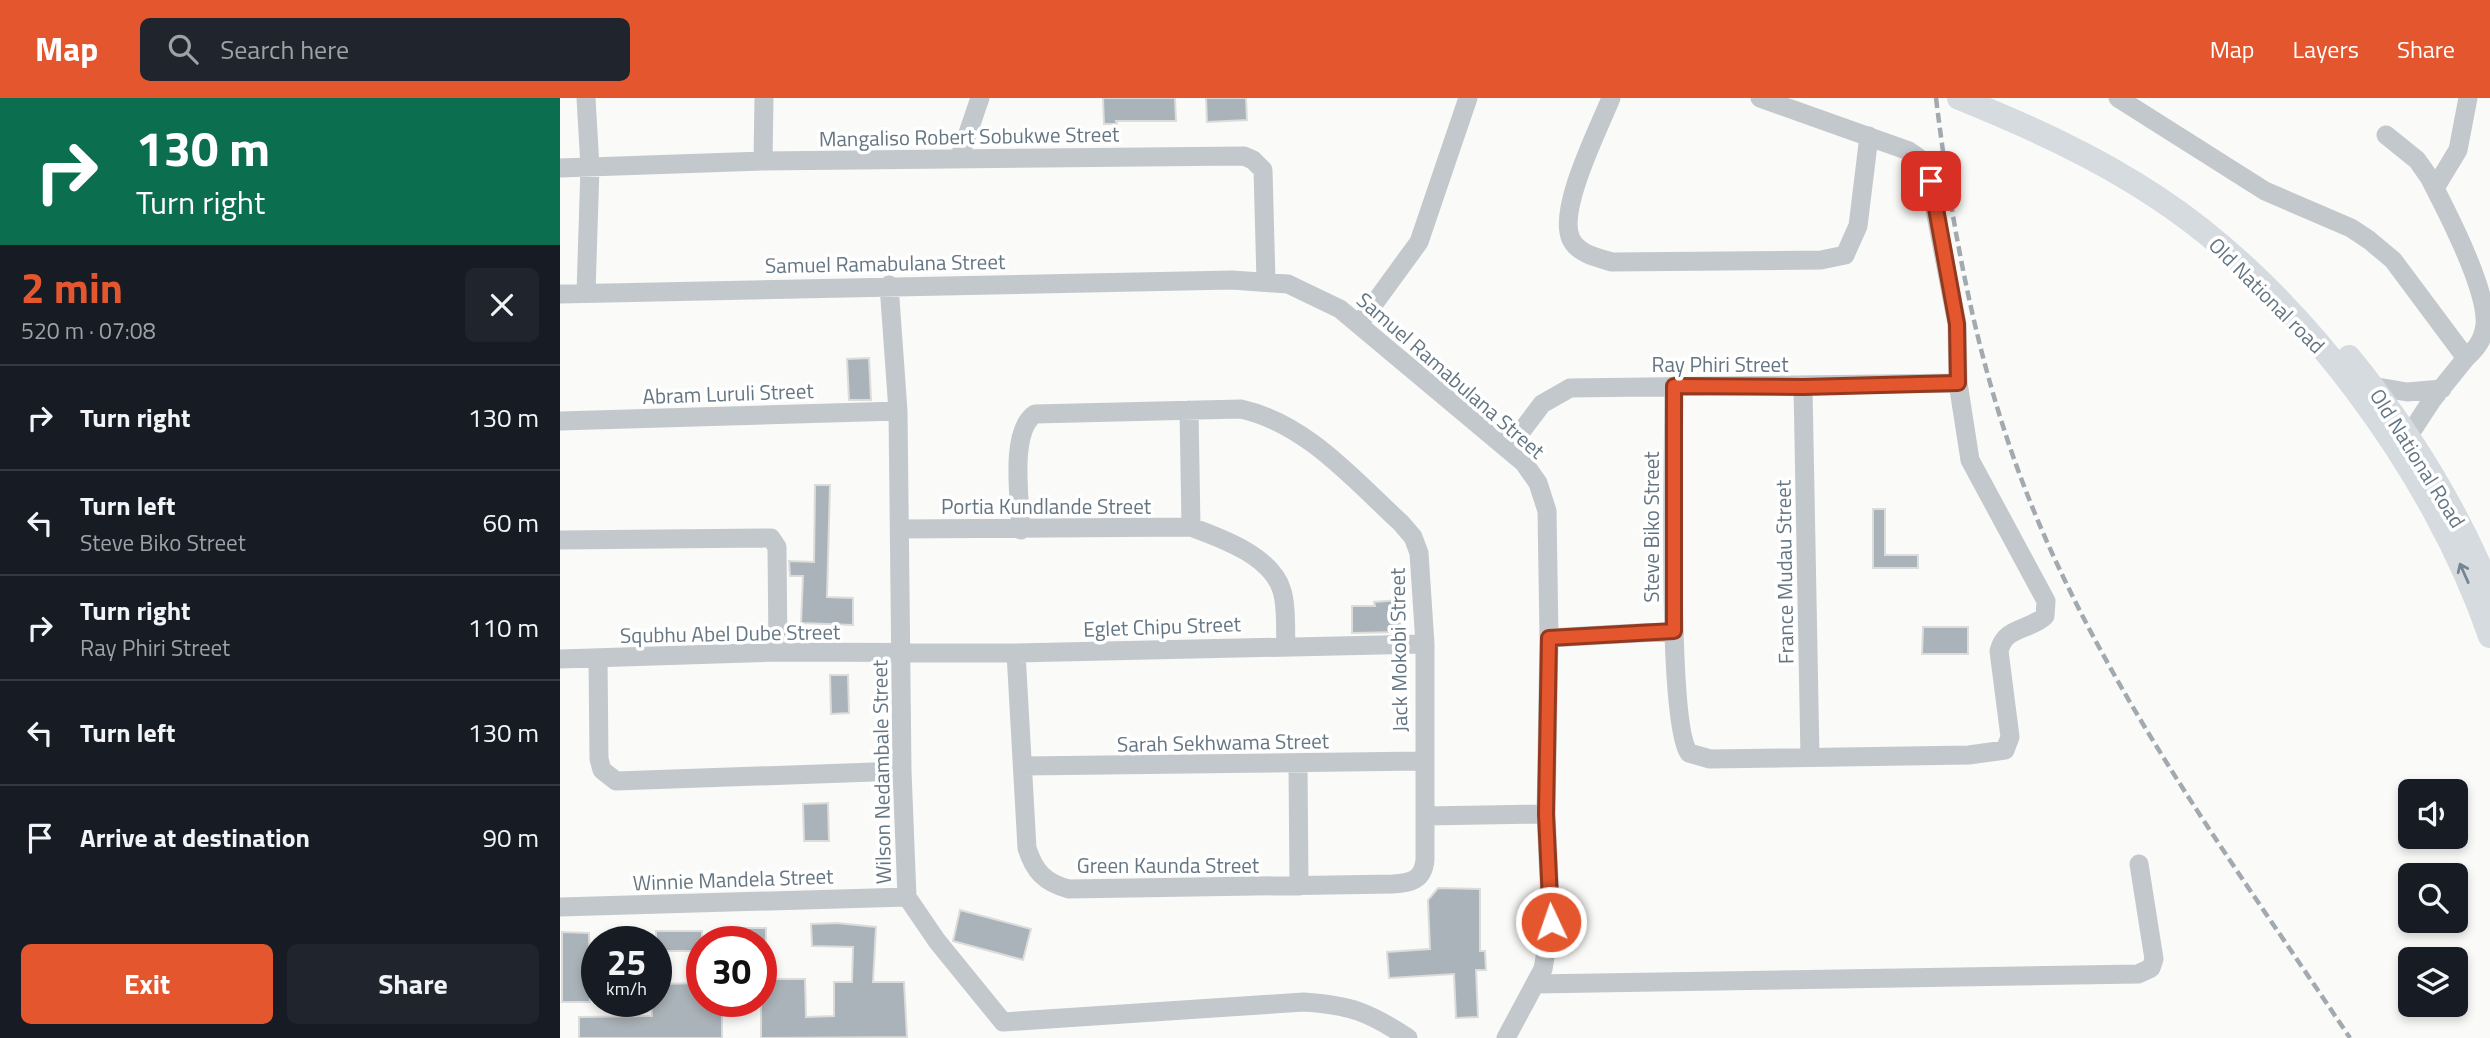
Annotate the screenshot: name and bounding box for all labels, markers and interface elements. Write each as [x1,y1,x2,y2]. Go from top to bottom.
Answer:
search box [140,18,630,81]
text: Map [35,24,98,74]
icon: search [164,30,202,68]
text: Search here [220,30,349,69]
text: Map [2210,31,2255,67]
text: Layers [2293,31,2359,67]
text: Share [2397,31,2455,67]
text: 130 m [136,110,270,185]
street label: Mangaliso Robert Sobukwe Street [819,117,1120,155]
icon: right [21,126,112,217]
pin [1901,151,1961,211]
icon: arrive [1912,162,1950,200]
text: Turn right [136,178,265,226]
street label: Old National road [2201,229,2333,361]
street label: Samuel Ramabulana Street [765,245,1006,281]
text: 2 min [21,255,123,319]
button: close [465,268,539,342]
street label: Samuel Ramabulana Street [1350,284,1553,466]
text: 520 m · 07:08 [21,313,156,348]
street label: Ray Phiri Street [1651,348,1789,380]
street label: Abram Luruli Street [642,374,815,412]
street label: Old National Road [2362,382,2474,534]
text: Turn right [80,398,191,437]
text: 130 m [468,398,539,437]
icon: right [21,399,59,437]
street label: Steve Biko Street [1635,451,1667,603]
street label: France Mudau Street [1766,479,1802,664]
text: Turn left [80,486,175,525]
street label: Portia Kundlande Street [941,490,1152,522]
text: 60 m [482,503,539,542]
icon: left [21,504,59,542]
text: Steve Biko Street [80,525,246,560]
one-way arrow [2457,563,2470,584]
street label: Jack Mokobi Street [1381,567,1415,732]
text: Turn right [80,591,191,630]
street label: Eglet Chipu Street [1083,607,1242,645]
text: 110 m [468,608,539,647]
icon: right [21,609,59,647]
street label: Squbhu Abel Dube Street [620,615,841,651]
text: Ray Phiri Street [80,630,230,665]
street label: Wilson Nedambale Street [863,659,899,884]
text: Turn left [80,713,175,752]
text: 130 m [468,713,539,752]
icon: left [21,714,59,752]
street label: Sarah Sekhwama Street [1117,724,1330,760]
map controls [2398,779,2468,1017]
button: sound [2398,779,2468,849]
text: Arrive at destination [80,818,310,857]
text: 90 m [482,818,539,857]
icon: arrive [21,819,59,857]
street label: Green Kaunda Street [1077,849,1260,881]
street label: Winnie Mandela Street [632,859,835,898]
button: search [2398,863,2468,933]
position arrow [1514,885,1588,959]
speed limit sign: 30 [686,926,777,1017]
text: 25 [607,935,646,989]
button: Exit [21,944,273,1024]
button: Share [287,944,539,1024]
button: layers [2398,947,2468,1017]
text: km/h [606,975,647,1002]

